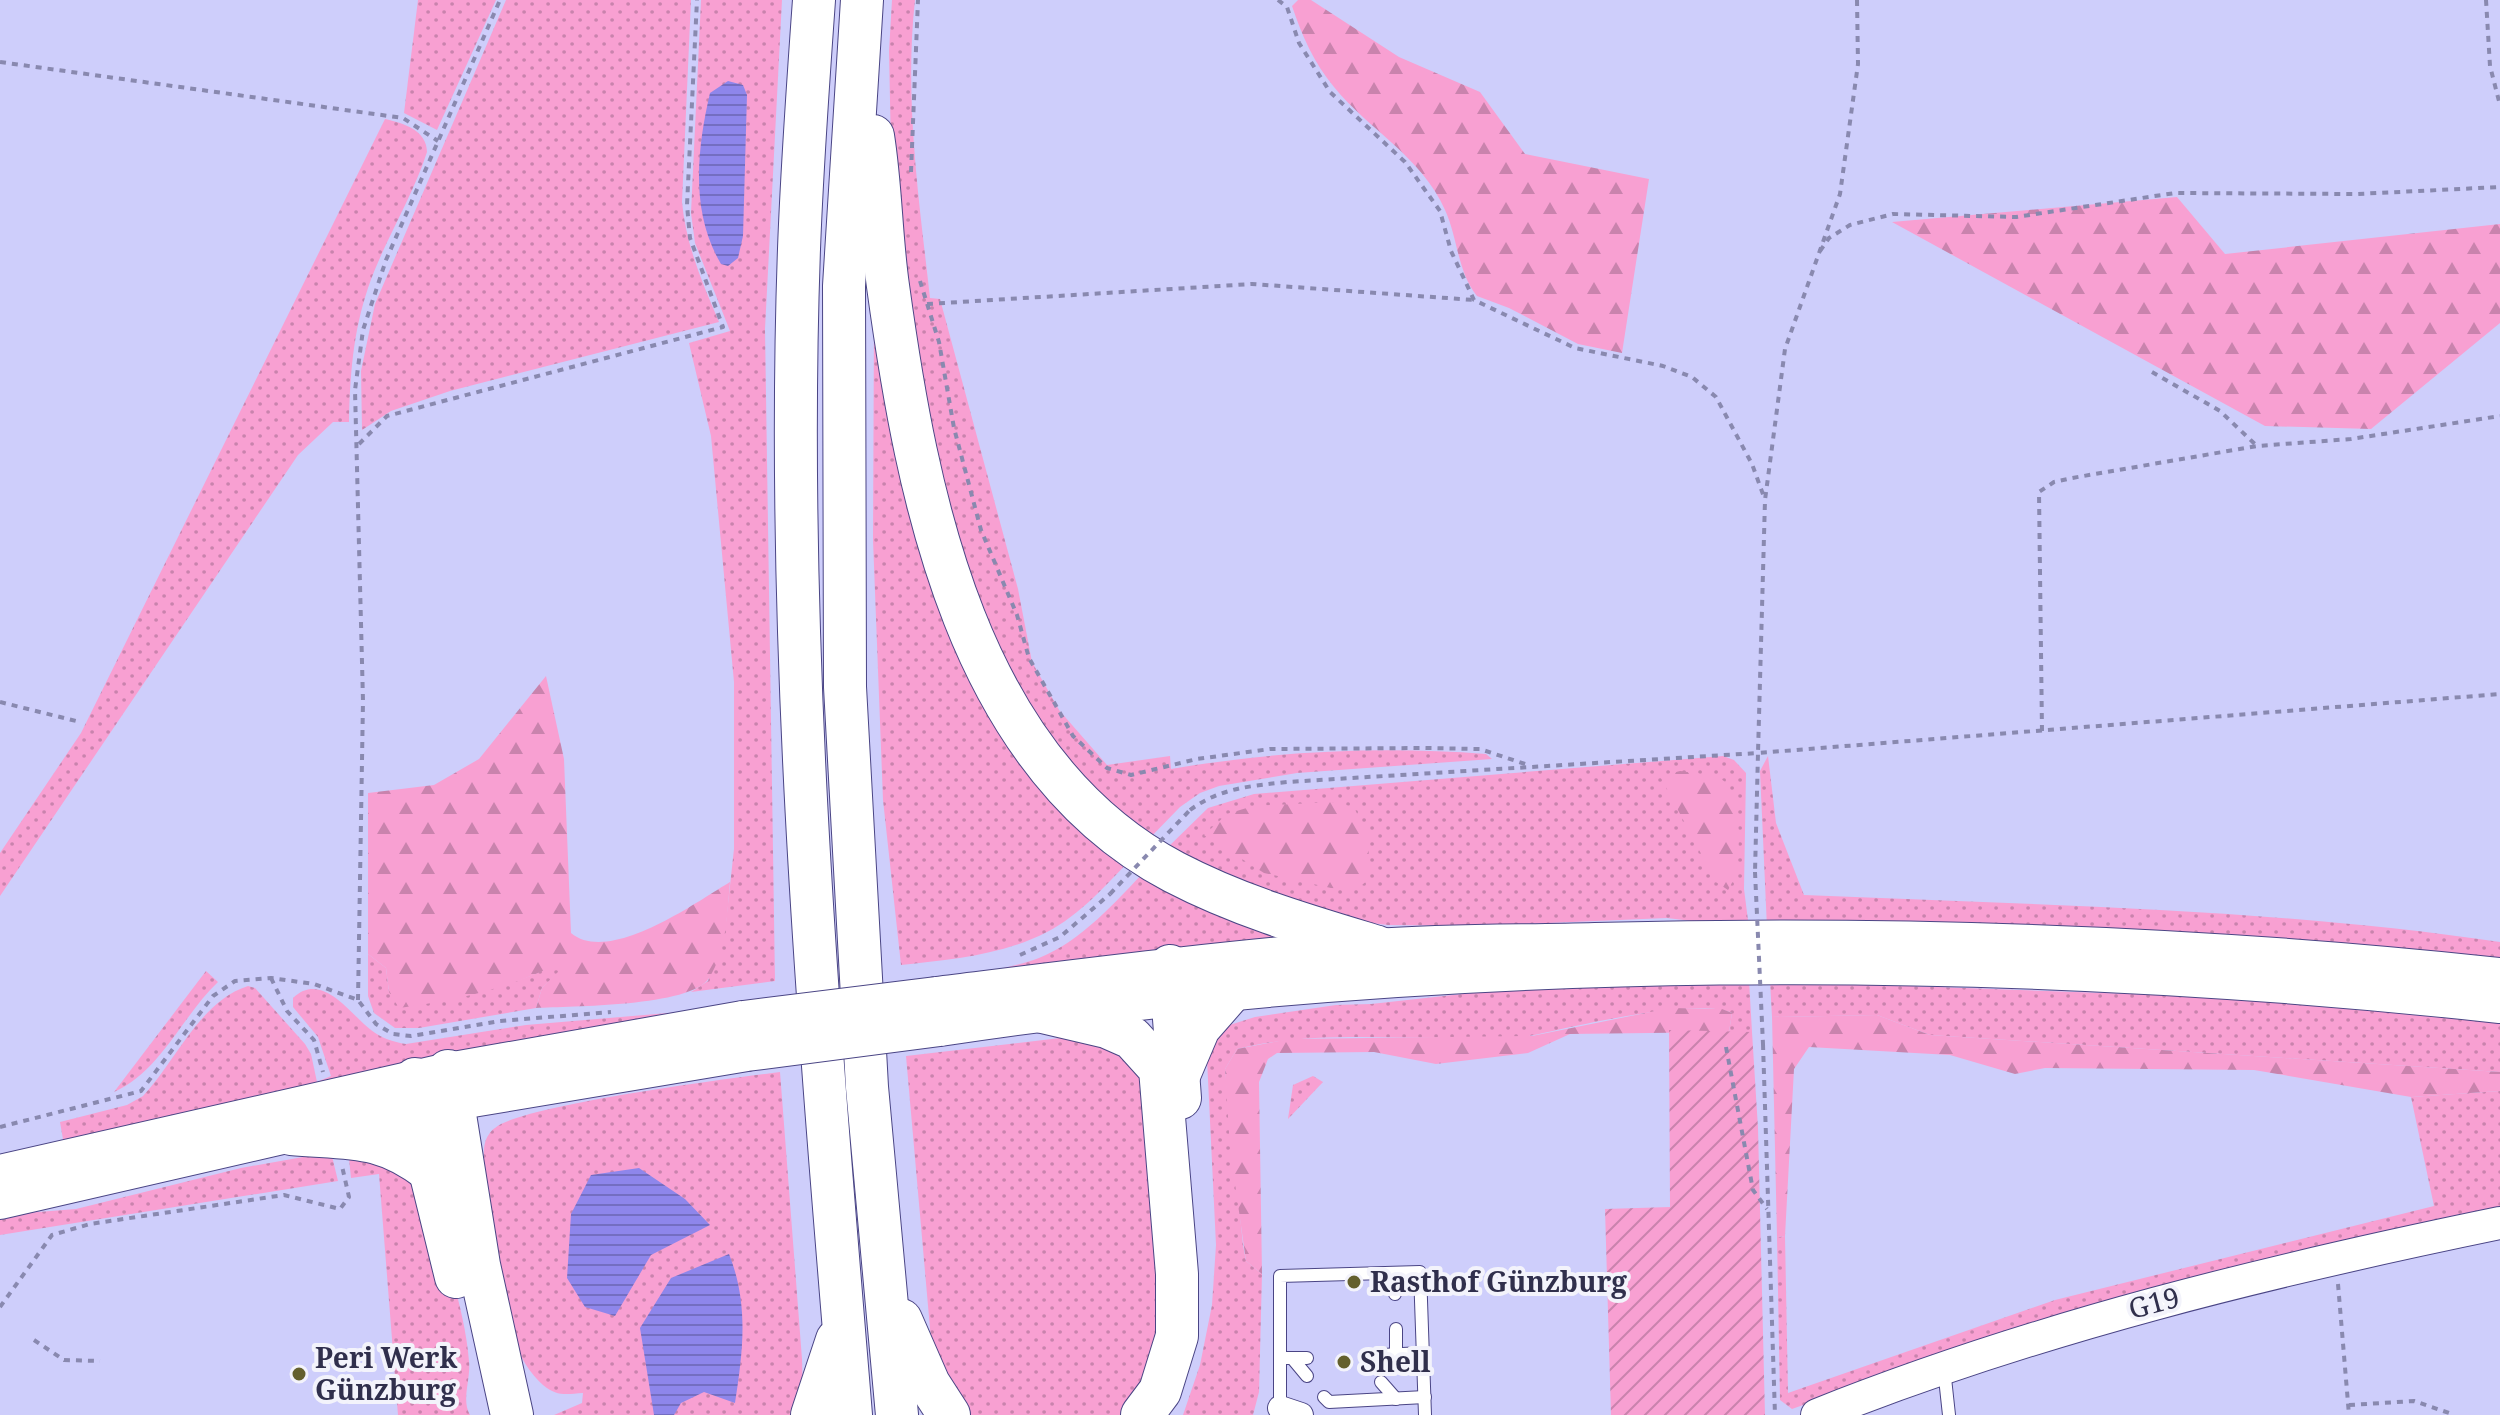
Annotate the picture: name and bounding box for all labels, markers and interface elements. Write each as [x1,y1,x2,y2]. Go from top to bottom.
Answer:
place label: Rasthof Günzburg [1370,1262,1627,1300]
marker: Rasthof Günzburg [1345,1273,1363,1291]
street label: G19 [2124,1277,2183,1327]
place label: Peri Werk Günzburg [315,1338,458,1408]
place label: Shell [1360,1342,1431,1380]
marker: Shell [1335,1353,1353,1371]
marker: Peri Werk Günzburg [290,1365,308,1383]

